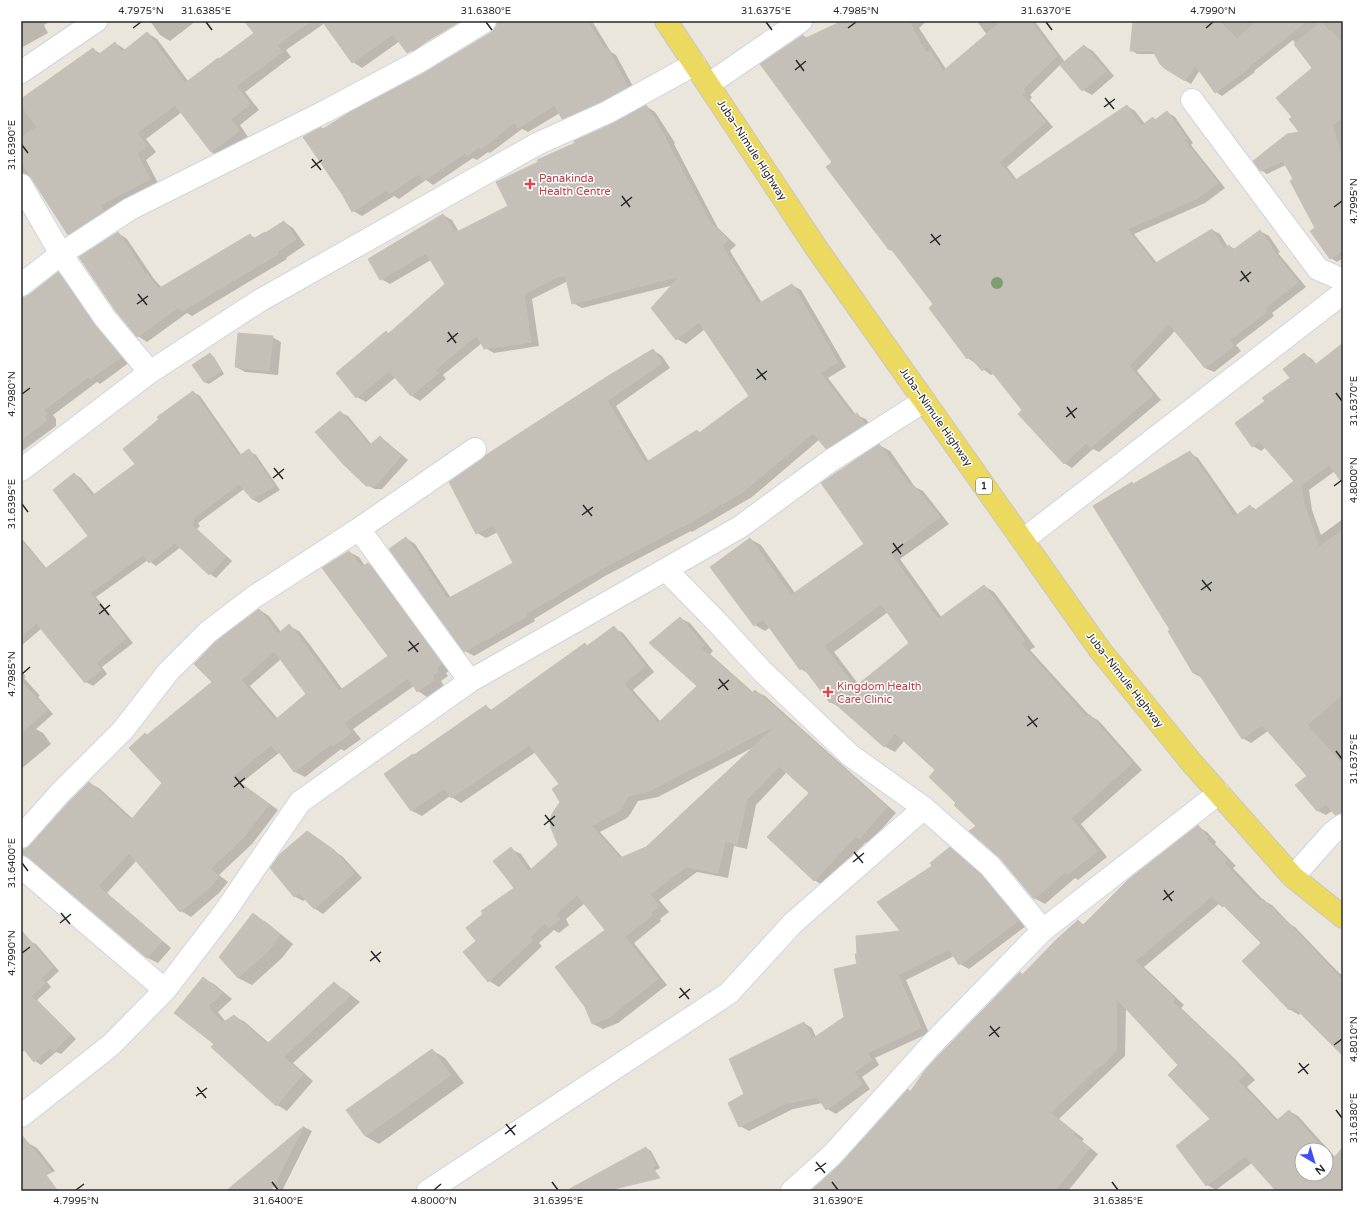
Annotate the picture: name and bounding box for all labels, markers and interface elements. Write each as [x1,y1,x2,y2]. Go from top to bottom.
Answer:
text: 4.7975°N [118,5,164,17]
text: 31.6385°E [181,5,231,17]
text: 31.6380°E [461,5,511,17]
text: 31.6375°E [741,5,791,17]
text: 4.7985°N [833,5,879,17]
text: 31.6370°E [1021,5,1071,17]
text: 4.7990°N [1190,5,1236,17]
street label: Juba–Nimule Highway [715,97,790,203]
text: 31.6390°E [6,120,18,170]
place label: Panakinda Health Centre [539,172,611,198]
marker: Panakinda Health Centre [524,178,536,190]
text: 4.7995°N [1348,178,1360,224]
street label: Juba–Nimule Highway [897,365,975,469]
text: 4.7980°N [6,371,18,417]
text: 31.6370°E [1348,376,1360,426]
text: 4.8000°N [1348,457,1360,503]
road number: 1 [976,478,992,494]
text: 31.6395°E [6,479,18,529]
street label: Juba–Nimule Highway [1084,630,1166,730]
text: 4.7985°N [6,651,18,697]
place label: Kingdom Health Care Clinic [837,680,922,706]
marker: Kingdom Health Care Clinic [822,686,834,698]
text: 31.6375°E [1348,734,1360,784]
text: 31.6400°E [6,838,18,888]
text: 4.7990°N [6,930,18,976]
text: 4.8010°N [1348,1016,1360,1062]
text: 31.6380°E [1348,1093,1360,1143]
north arrow [1294,1142,1334,1182]
text: N [1312,1162,1327,1177]
text: 4.7995°N [53,1195,99,1207]
text: 31.6400°E [253,1195,303,1207]
text: 4.8000°N [411,1195,457,1207]
text: 31.6395°E [533,1195,583,1207]
text: 31.6390°E [813,1195,863,1207]
text: 31.6385°E [1093,1195,1143,1207]

